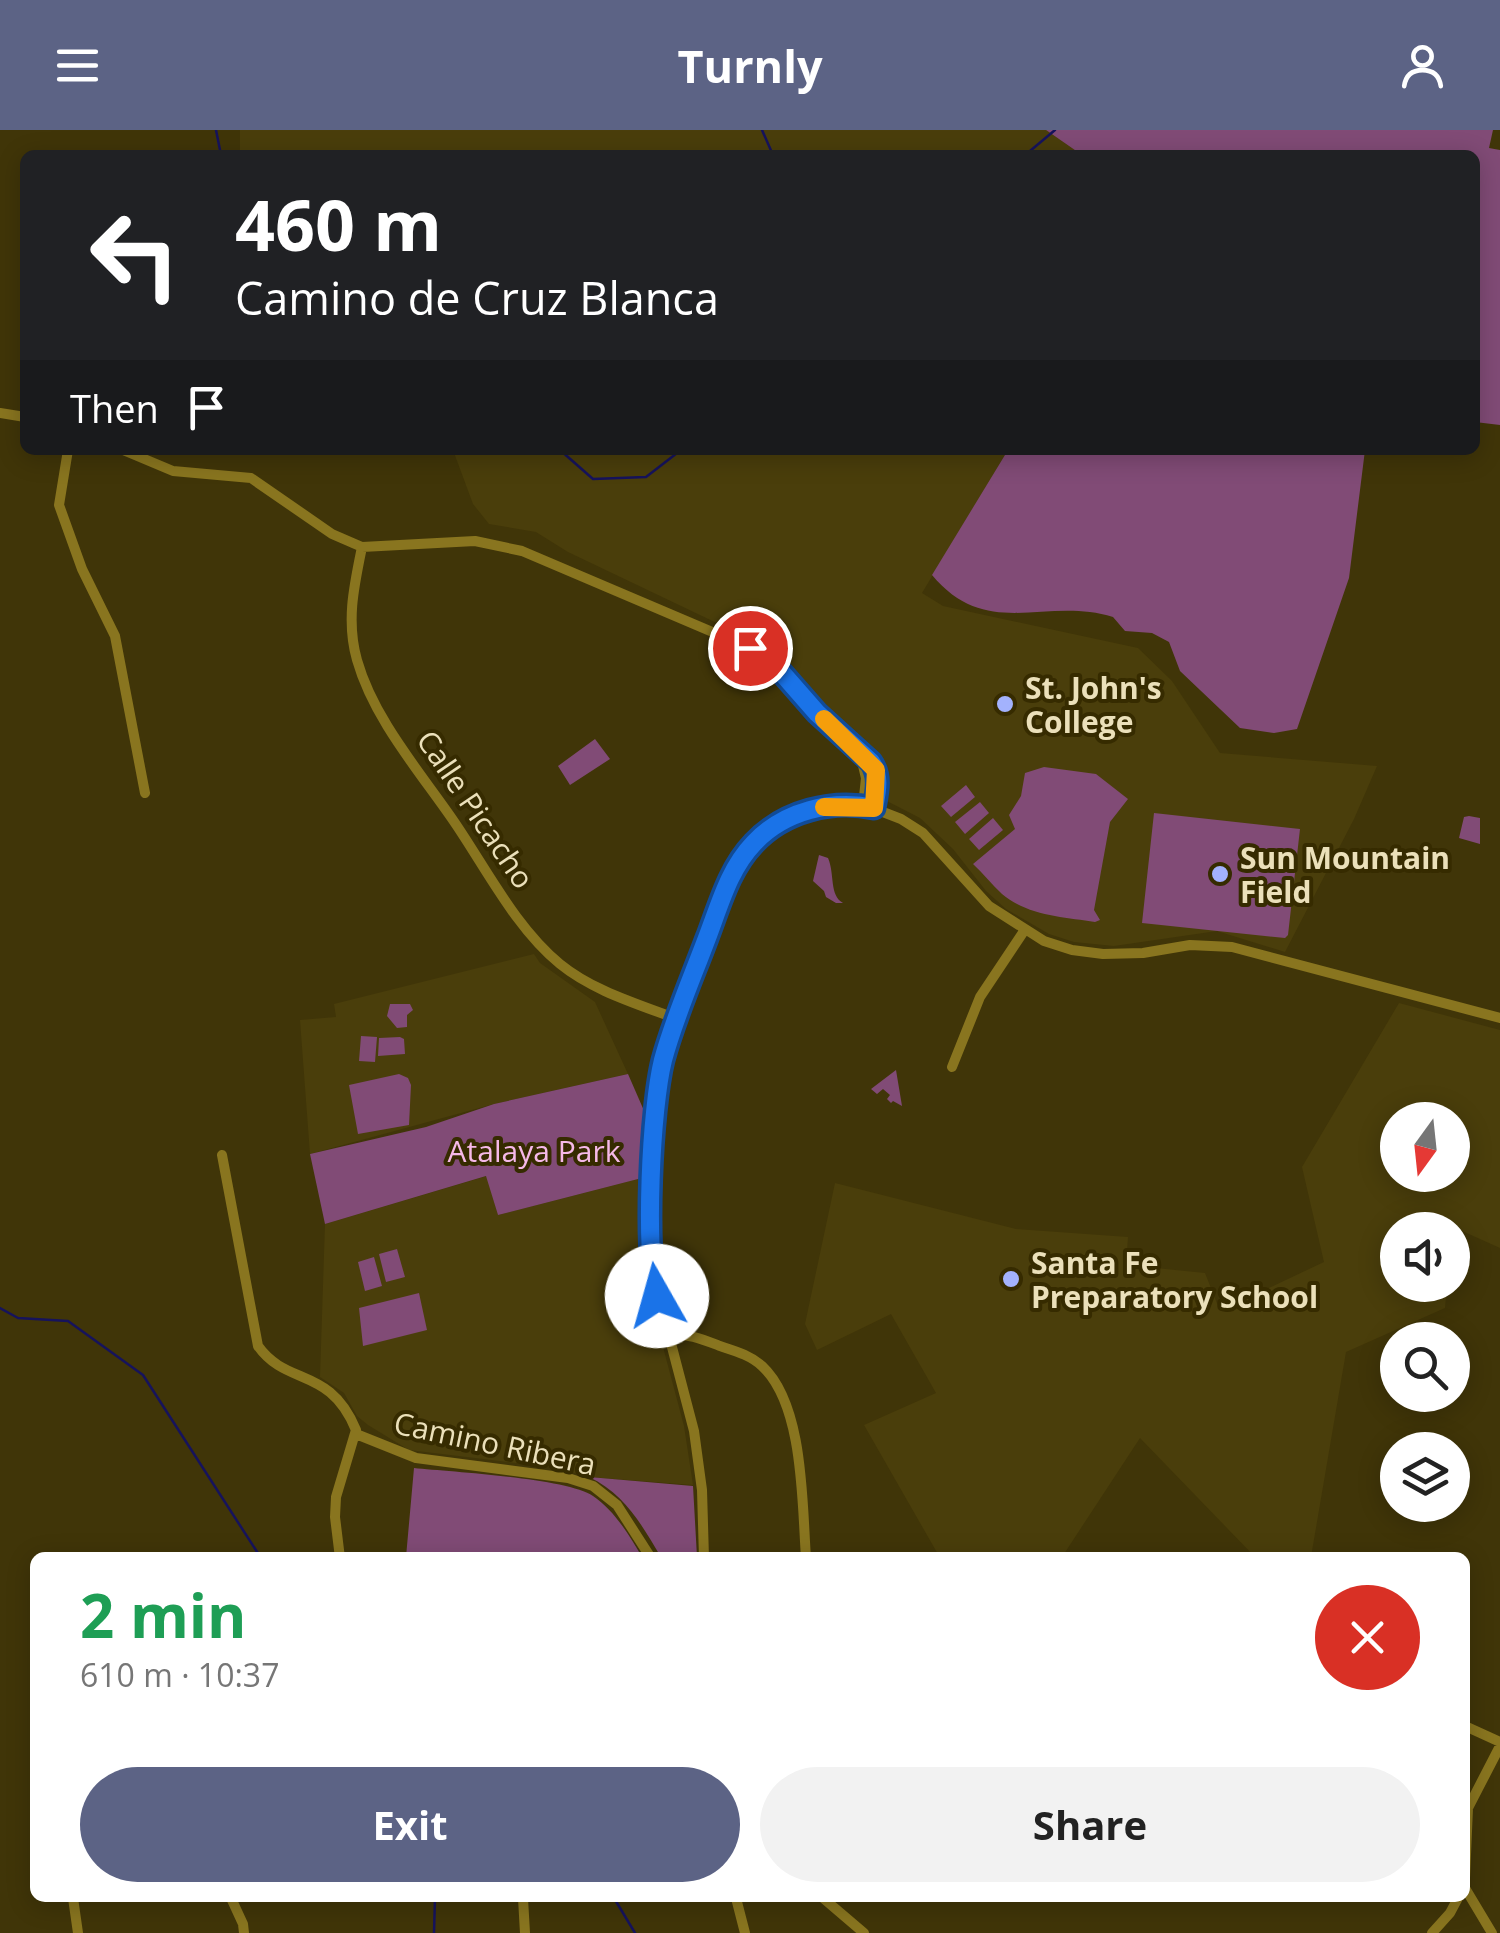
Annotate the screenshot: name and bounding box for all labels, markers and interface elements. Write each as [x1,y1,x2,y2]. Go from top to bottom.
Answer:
text: Turnly [678,35,822,96]
icon: menu [50,38,105,93]
icon: person [1395,38,1450,93]
text: 460 m [235,176,442,272]
icon: left [70,190,200,320]
text: Camino de Cruz Blanca [235,267,719,328]
icon: arrive [179,380,234,435]
text: Then [70,382,159,434]
pin [708,606,793,691]
icon: arrive [723,621,778,676]
place label: St. John's College [1025,667,1162,742]
marker: St. John's College [994,693,1016,715]
street label: Calle Picacho [408,722,544,896]
place label: Sun Mountain Field [1240,837,1450,912]
marker: Sun Mountain Field [1209,863,1231,885]
north arrow [1380,1102,1470,1192]
map controls [1380,1102,1470,1522]
park label: Atalaya Park [448,1130,621,1171]
button: sound [1380,1212,1470,1302]
place label: Santa Fe Preparatory School [1031,1242,1318,1317]
position arrow [605,1244,709,1348]
marker: Santa Fe Preparatory School [1000,1268,1022,1290]
button: search [1380,1322,1470,1412]
street label: Camino Ribera [390,1402,600,1484]
button: layers [1380,1432,1470,1522]
text: 2 min [80,1574,247,1656]
button: close [1315,1585,1420,1690]
text: 610 m · 10:37 [80,1653,279,1696]
button: Exit [80,1767,740,1882]
button: Share [760,1767,1420,1882]

